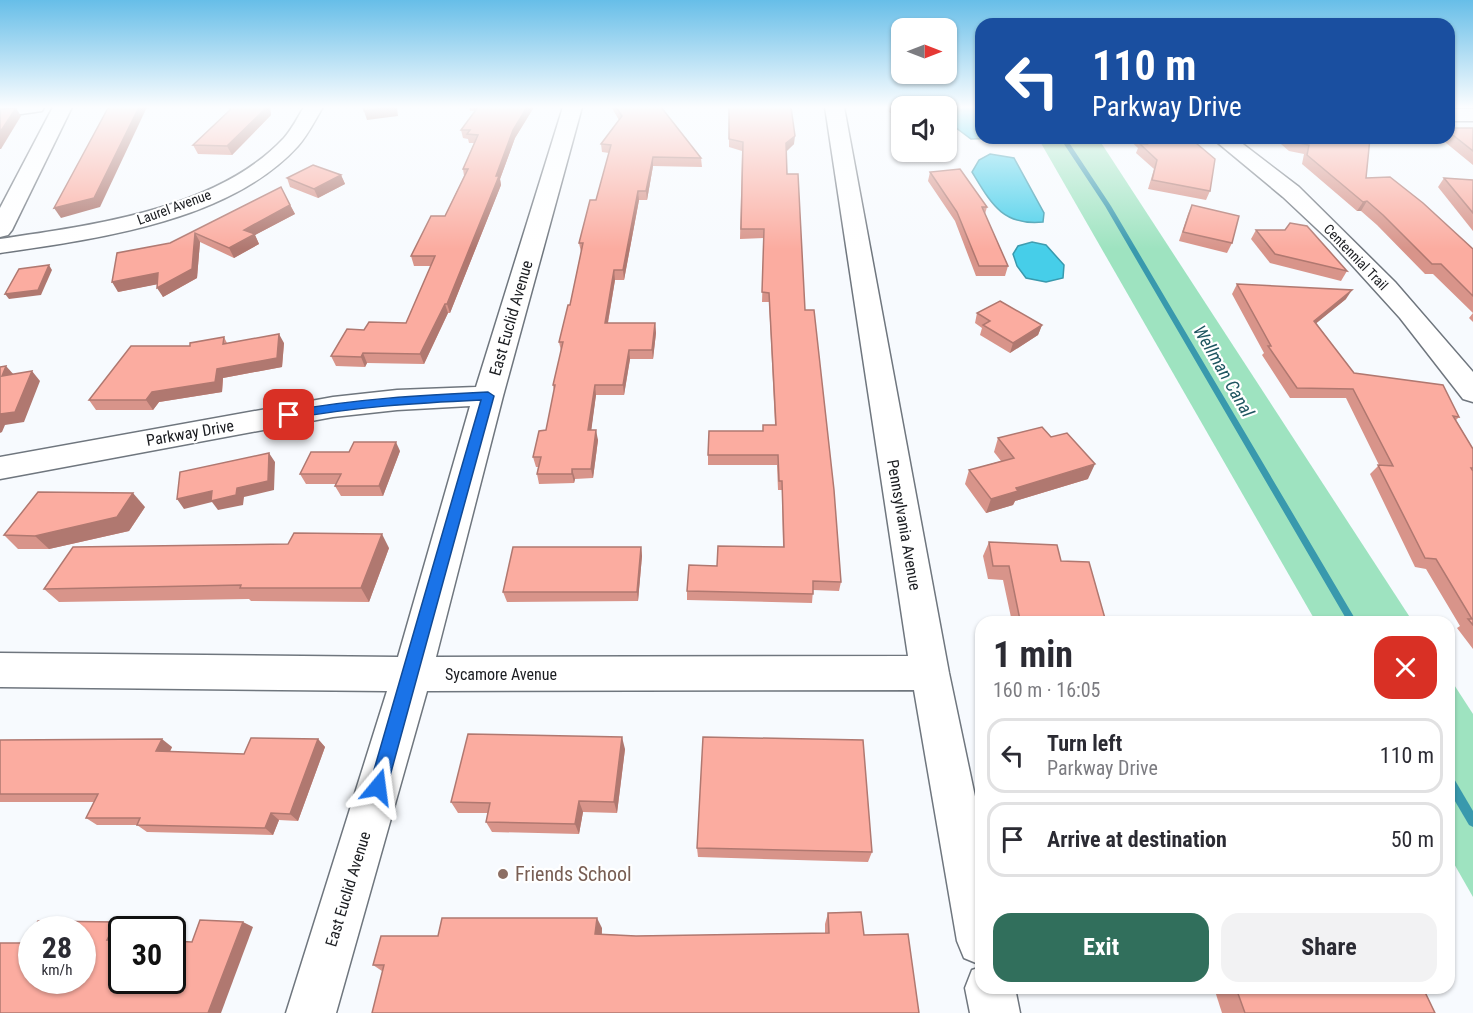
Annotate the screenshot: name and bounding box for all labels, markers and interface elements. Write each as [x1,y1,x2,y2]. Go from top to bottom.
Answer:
north arrow [891,18,957,84]
map controls [891,18,957,162]
text: 110 m [1092,41,1197,90]
icon: left [993,42,1071,120]
text: Parkway Drive [1092,91,1242,123]
button: sound [891,96,957,162]
street label: Laurel Avenue [135,186,214,228]
street label: Centennial Trail [1321,221,1391,293]
street label: East Euclid Avenue [485,258,537,378]
water label: Wellman Canal [1189,321,1259,421]
pin [263,389,314,440]
icon: arrive [272,398,305,431]
street label: Parkway Drive [145,416,235,450]
street label: Pennsylvania Avenue [883,458,925,592]
text: 1 min [993,634,1073,676]
button: close [1374,636,1437,699]
street label: Sycamore Avenue [445,665,557,684]
text: 160 m · 16:05 [993,678,1100,702]
text: Turn left [1047,731,1122,756]
icon: left [996,739,1029,772]
text: 110 m [1380,743,1434,768]
position arrow [346,755,410,819]
text: Parkway Drive [1047,756,1158,780]
icon: arrive [996,823,1029,856]
text: Arrive at destination [1047,827,1227,852]
text: 50 m [1391,827,1434,852]
street label: East Euclid Avenue [321,829,375,949]
place label: Friends School [515,862,632,886]
marker: Friends School [496,867,510,881]
button: Exit [993,913,1209,982]
button: Share [1221,913,1437,982]
speed limit sign: 30 [108,916,186,994]
text: 28 [42,930,72,965]
text: km/h [42,961,72,979]

